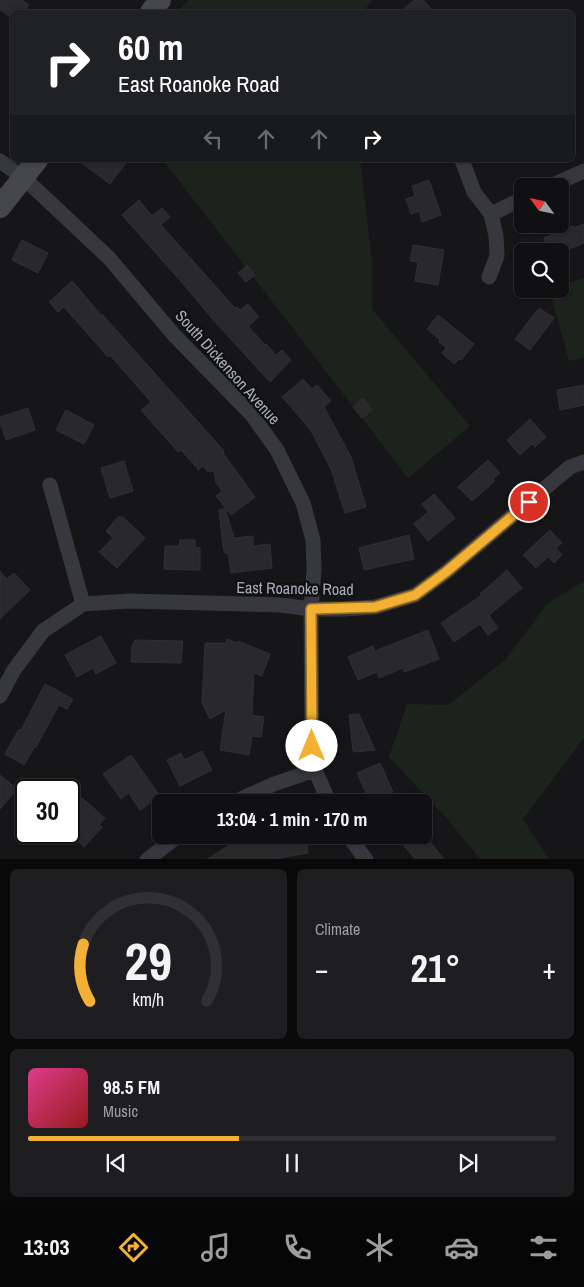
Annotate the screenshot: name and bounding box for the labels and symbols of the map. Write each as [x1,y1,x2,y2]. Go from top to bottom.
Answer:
north arrow [514,178,569,232]
street label: South Dickenson Avenue [171,305,285,429]
pin [508,481,550,523]
street label: East Roanoke Road [236,576,354,600]
position arrow [285,719,337,771]
speed limit sign: 30 [15,779,80,844]

